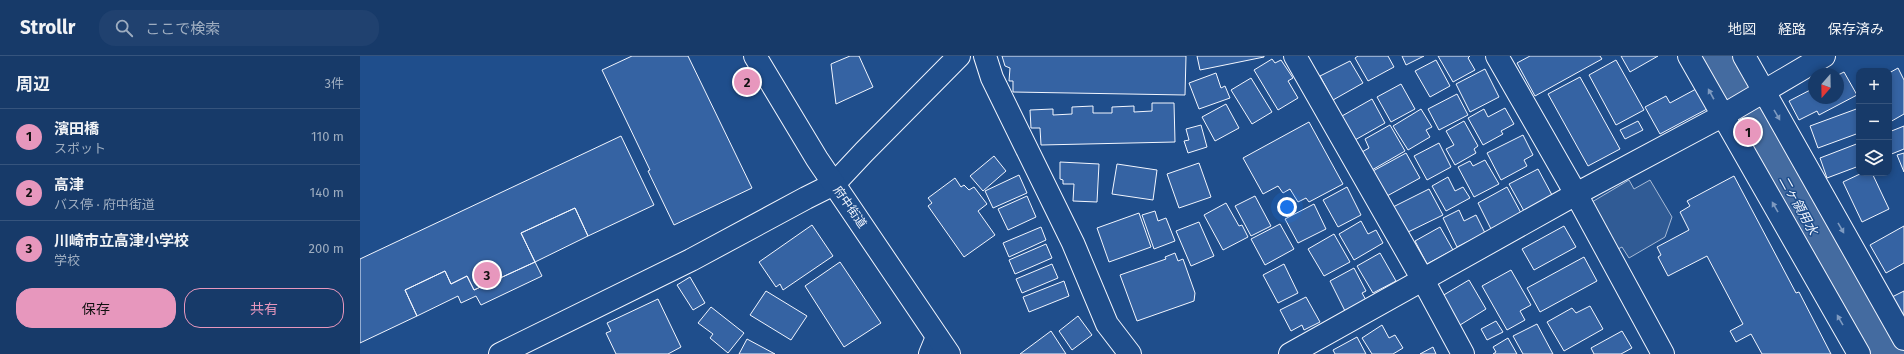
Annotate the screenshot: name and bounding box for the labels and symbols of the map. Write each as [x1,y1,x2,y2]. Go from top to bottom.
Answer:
pin: 2 [734,67,760,97]
north arrow [1808,68,1844,104]
one-way arrow [1707,89,1714,100]
one-way arrow [1773,109,1780,121]
pin: 1 [1735,117,1761,147]
water label: 二ヶ領用水 [1776,173,1822,239]
street label: 府中街道 [830,183,870,231]
your location [1277,197,1297,217]
one-way arrow [1771,201,1778,213]
one-way arrow [1837,222,1844,234]
pin: 3 [474,260,500,290]
one-way arrow [1836,314,1843,326]

